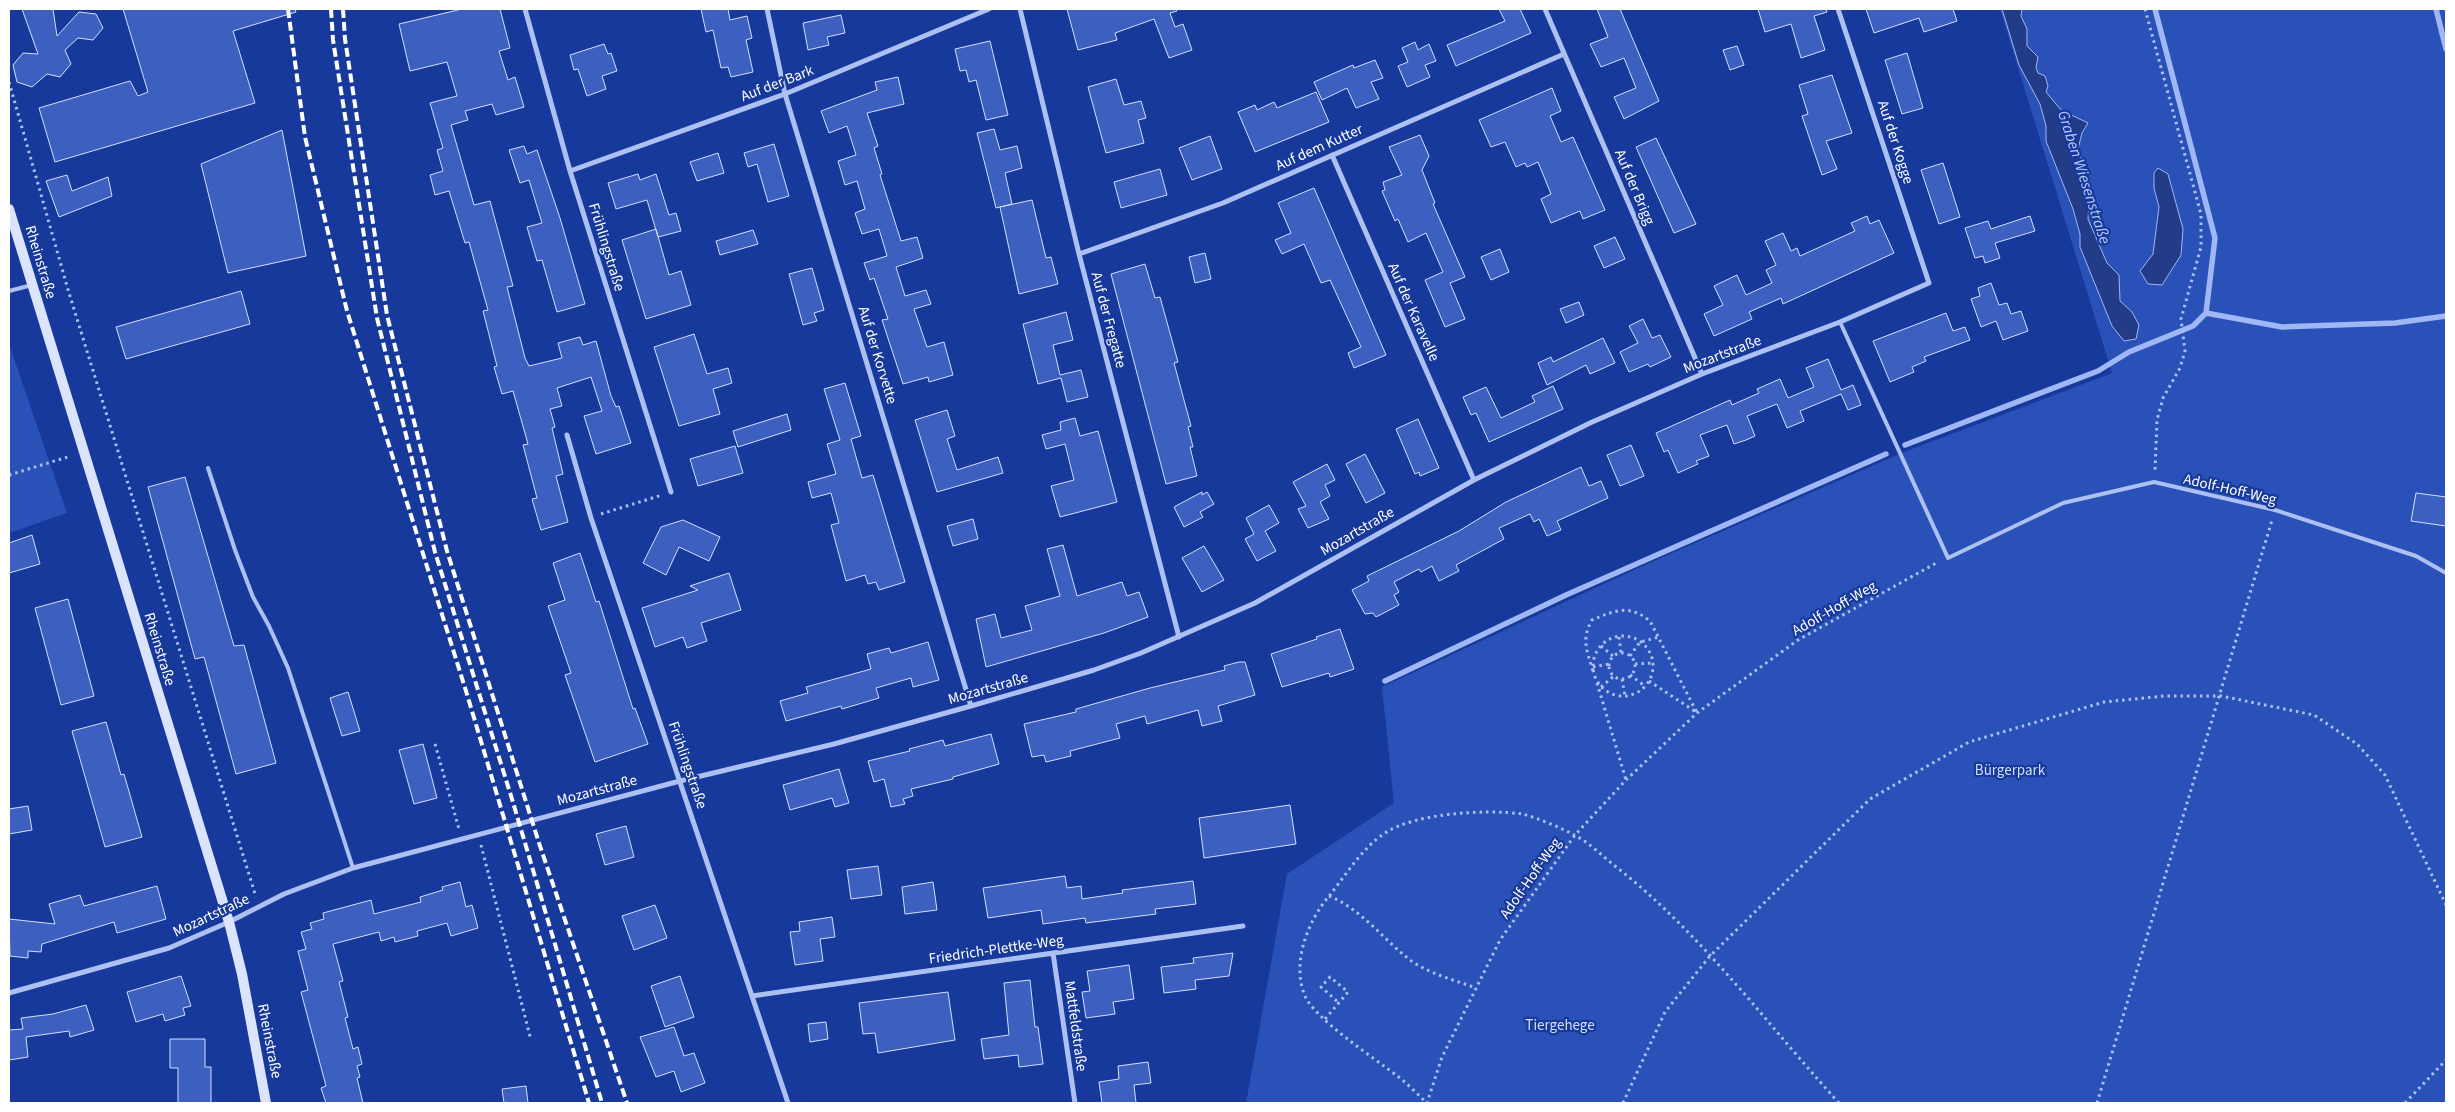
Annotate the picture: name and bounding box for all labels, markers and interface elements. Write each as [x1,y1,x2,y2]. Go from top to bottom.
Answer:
street label: Auf der Bark [738,60,817,107]
street label: Auf der Kogge [1872,98,1919,187]
water label: Graben Wiesenstraße [2052,108,2116,247]
street label: Auf dem Kutter [1272,118,1367,176]
street label: Auf der Brigg [1609,146,1660,229]
street label: Frühlingstraße [583,200,630,294]
street label: Rheinstraße [19,223,62,301]
street label: Auf der Karavelle [1382,260,1445,365]
street label: Auf der Fregatte [1086,270,1131,371]
street label: Auf der Korvette [853,304,902,407]
street label: Mozartstraße [1680,330,1764,379]
street label: Adolf-Hoff-Weg [2181,469,2279,510]
street label: Mozartstraße [1316,502,1398,561]
street label: Adolf-Hoff-Weg [1788,575,1881,641]
street label: Rheinstraße [138,610,181,688]
street label: Mozartstraße [946,667,1031,710]
street label: Frühlingstraße [663,719,712,812]
park label: Bürgerpark [1975,760,2046,781]
street label: Mozartstraße [555,770,640,811]
street label: Adolf-Hoff-Weg [1495,833,1566,923]
street label: Mozartstraße [170,889,253,942]
street label: Friedrich-Plettke-Weg [927,930,1065,969]
street label: Mattfeldstraße [1059,979,1092,1073]
street label: Rheinstraße [252,1002,287,1080]
park label: Tiergehege [1525,1015,1595,1036]

